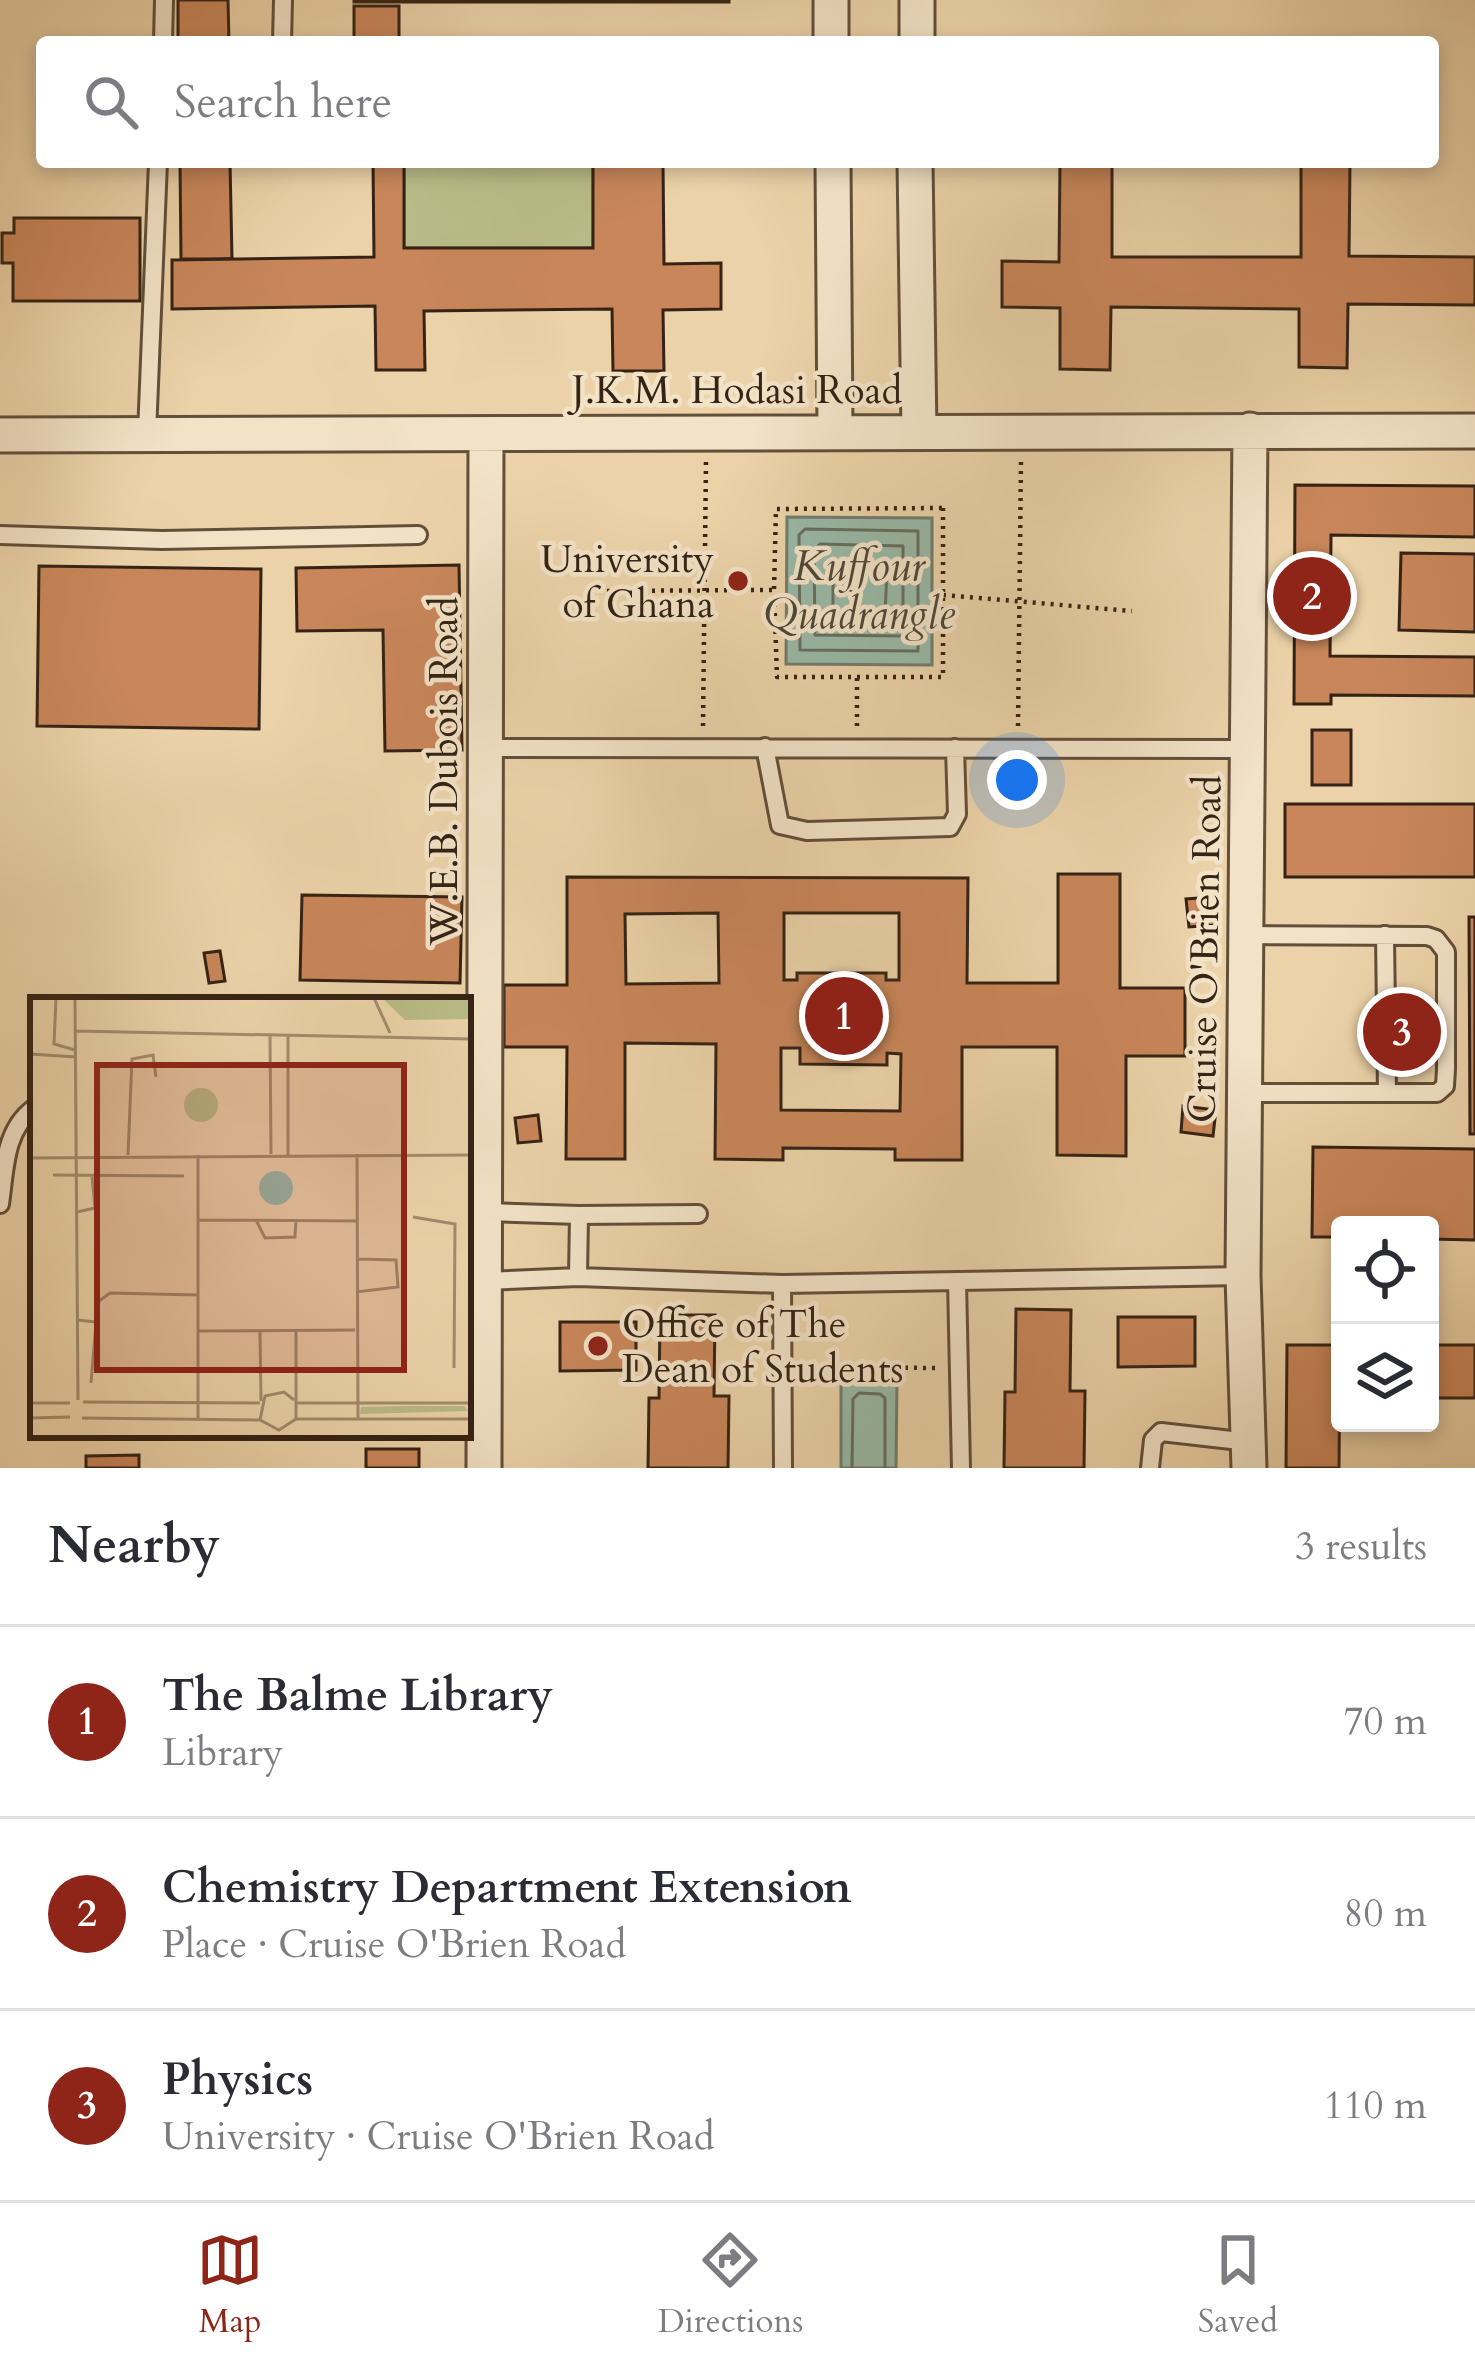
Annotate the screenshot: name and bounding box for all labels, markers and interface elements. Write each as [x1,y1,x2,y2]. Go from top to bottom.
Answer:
search box [36,36,1439,168]
icon: search [78,69,144,135]
text: Search here [174,72,392,133]
street label: J.K.M. Hodasi Road [567,364,903,417]
place label: University of Ghana [540,533,714,631]
water label: Kuffour Quadrangle [763,538,956,643]
pin: 2 [1273,551,1351,641]
marker: University of Ghana [725,568,751,594]
street label: W.E.B. Dubois Road [418,596,471,947]
your location [987,750,1047,810]
street label: Cruise O'Brien Road [1175,774,1235,1123]
pin: 1 [805,971,883,1061]
pin: 3 [1363,987,1441,1077]
inset map [30,997,471,1438]
map controls [1331,1216,1439,1432]
button: locate [1331,1216,1439,1324]
place label: Office of The Dean of Students [622,1298,904,1396]
button: layers [1331,1324,1439,1432]
marker: Office of The Dean of Students [585,1333,611,1359]
text: Nearby [48,1511,220,1581]
text: 3 results [1295,1520,1427,1573]
text: The Balme Library [162,1665,553,1726]
text: 1 [77,1695,97,1748]
text: 70 m [1344,1695,1427,1748]
text: Library [162,1726,283,1779]
text: Chemistry Department Extension [162,1857,852,1918]
text: 2 [77,1887,97,1940]
text: 80 m [1344,1887,1427,1940]
text: Place · Cruise O'Brien Road [162,1918,626,1971]
text: Physics [162,2049,313,2110]
text: 3 [77,2079,97,2132]
text: 110 m [1324,2079,1427,2132]
text: University · Cruise O'Brien Road [162,2110,714,2163]
tab: Map [197,2227,263,2344]
tab: Directions [658,2227,803,2344]
tab: Saved [1198,2227,1278,2344]

